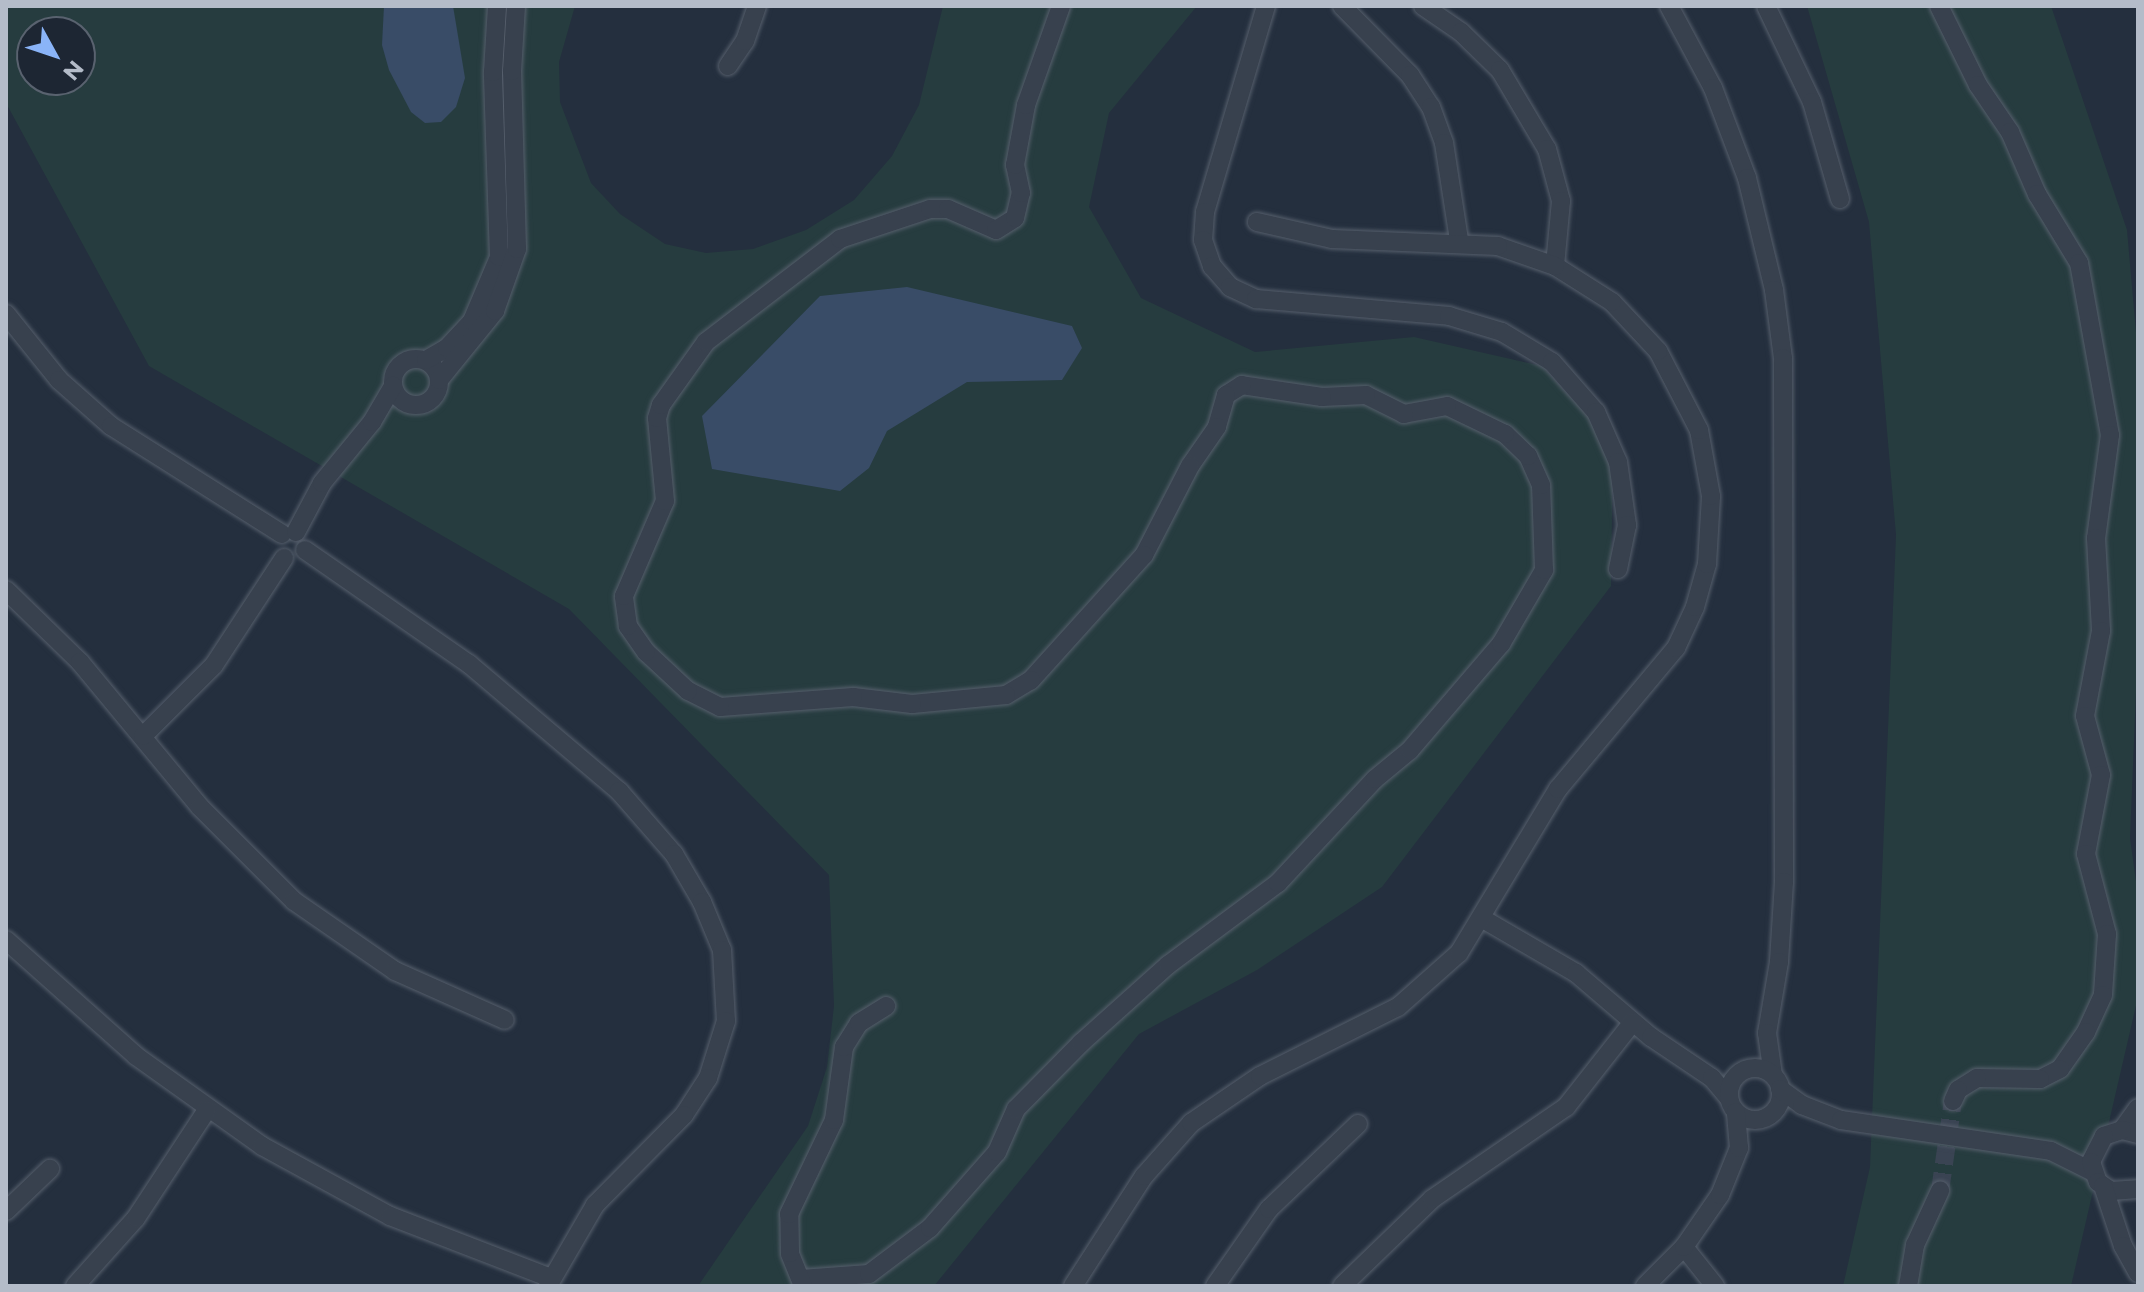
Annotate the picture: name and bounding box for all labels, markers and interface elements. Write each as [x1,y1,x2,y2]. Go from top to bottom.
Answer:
north arrow [16,16,96,96]
text: N [57,55,89,86]

